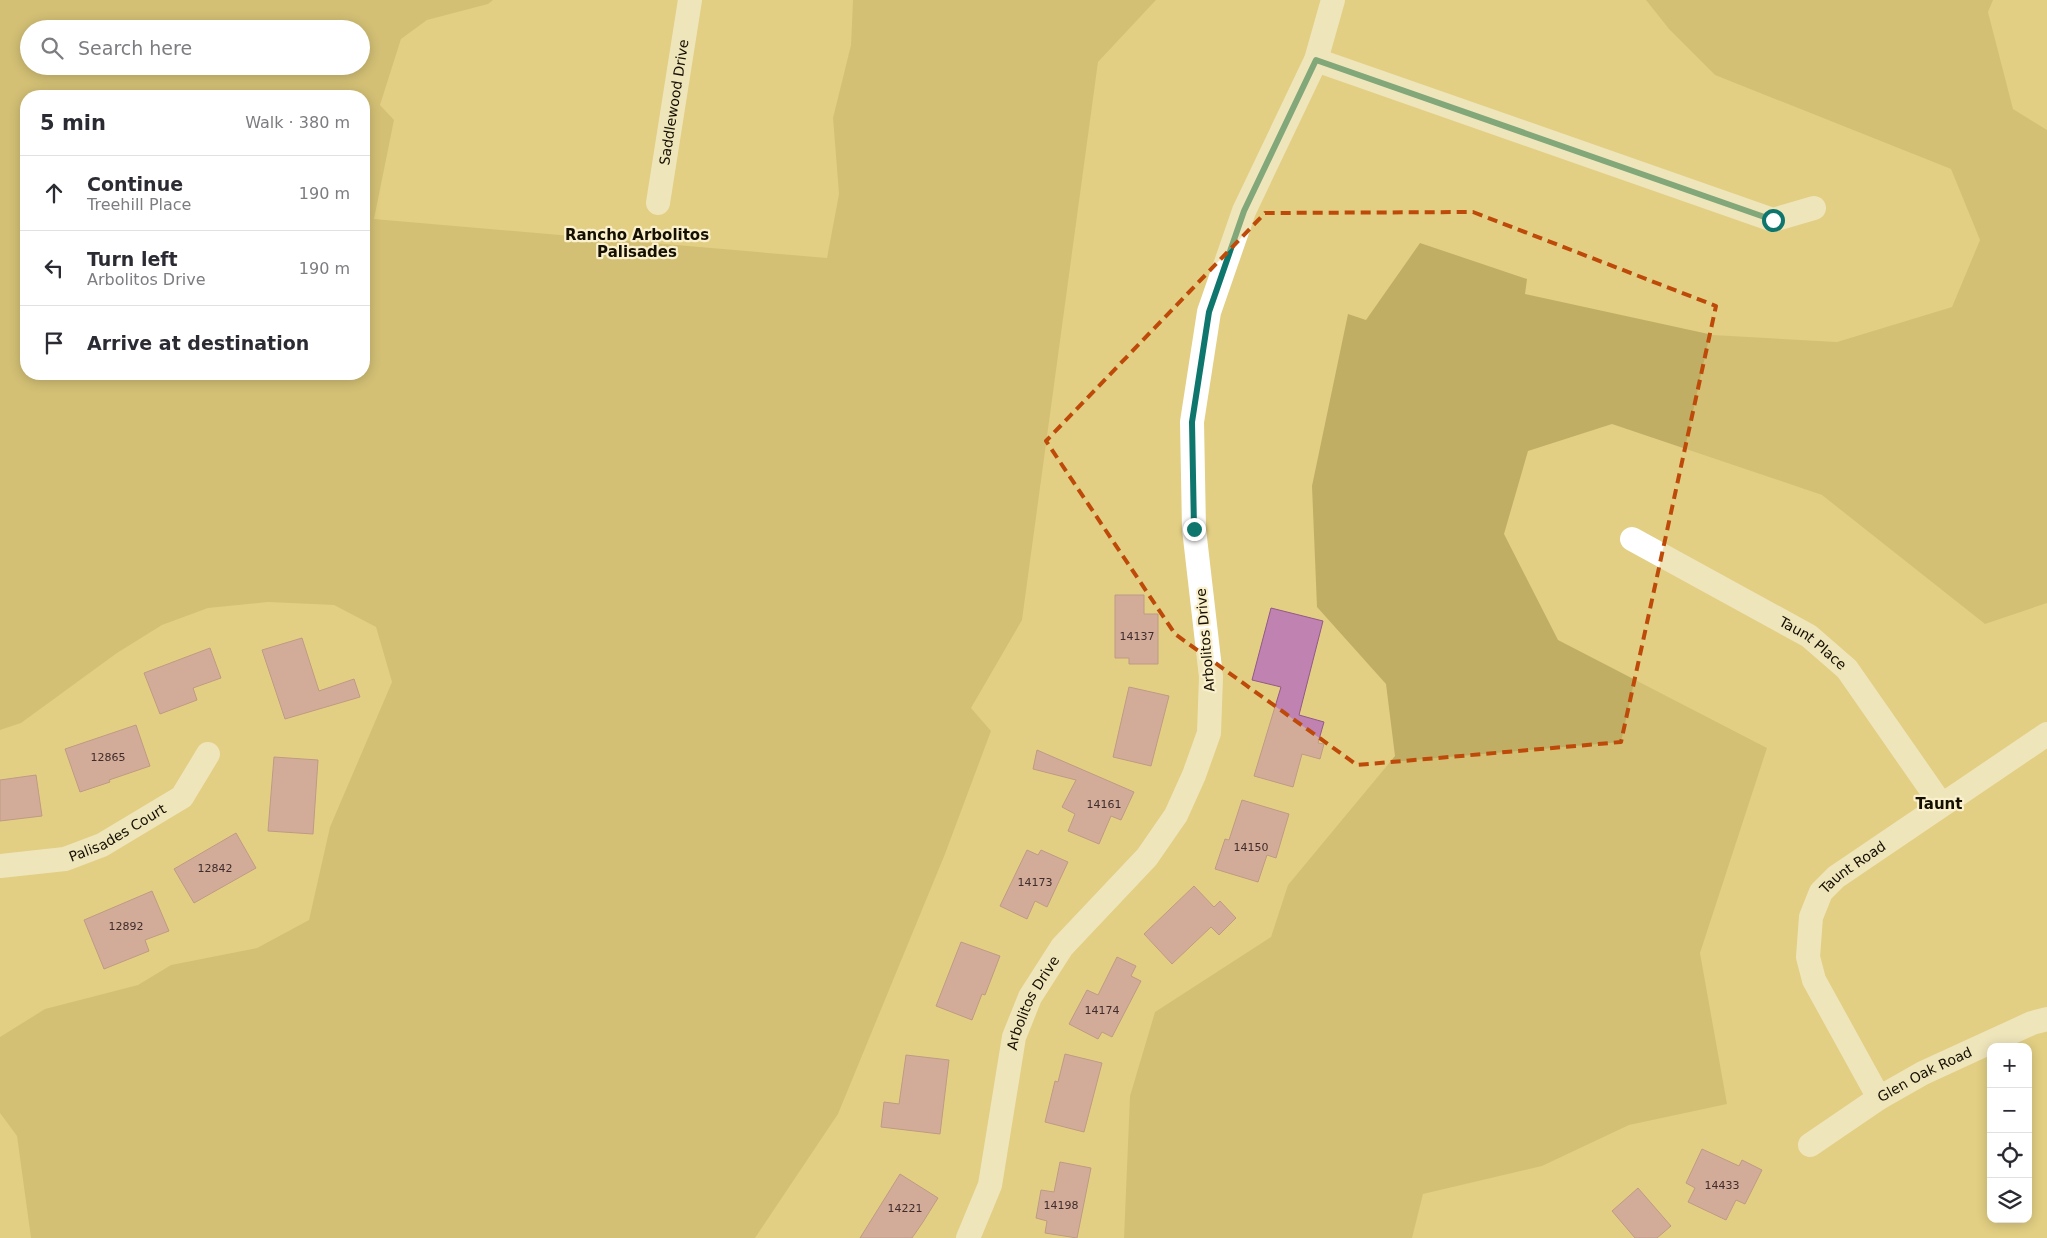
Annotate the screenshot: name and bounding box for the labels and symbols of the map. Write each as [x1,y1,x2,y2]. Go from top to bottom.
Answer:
street label: Saddlewood Drive [656,38,692,166]
route start [1762,209,1785,232]
district label: Rancho Arbolitos Palisades [565,226,709,261]
route end [1183,518,1206,541]
street label: Arbolitos Drive [1193,588,1217,692]
street label: Taunt Place [1776,613,1850,673]
house number: 14137 [1120,630,1155,643]
house number: 12865 [91,751,126,764]
district label: Taunt [1916,795,1962,813]
house number: 14161 [1087,798,1122,811]
street label: Palisades Court [67,800,169,865]
street label: Taunt Road [1816,838,1889,897]
house number: 14150 [1234,841,1269,854]
house number: 12842 [198,862,233,875]
house number: 14173 [1018,876,1053,889]
house number: 12892 [109,920,144,933]
street label: Arbolitos Drive [1004,953,1062,1051]
house number: 14174 [1085,1004,1120,1017]
street label: Glen Oak Road [1875,1044,1974,1105]
house number: 14433 [1705,1179,1740,1192]
house number: 14198 [1044,1199,1079,1212]
house number: 14221 [888,1202,923,1215]

